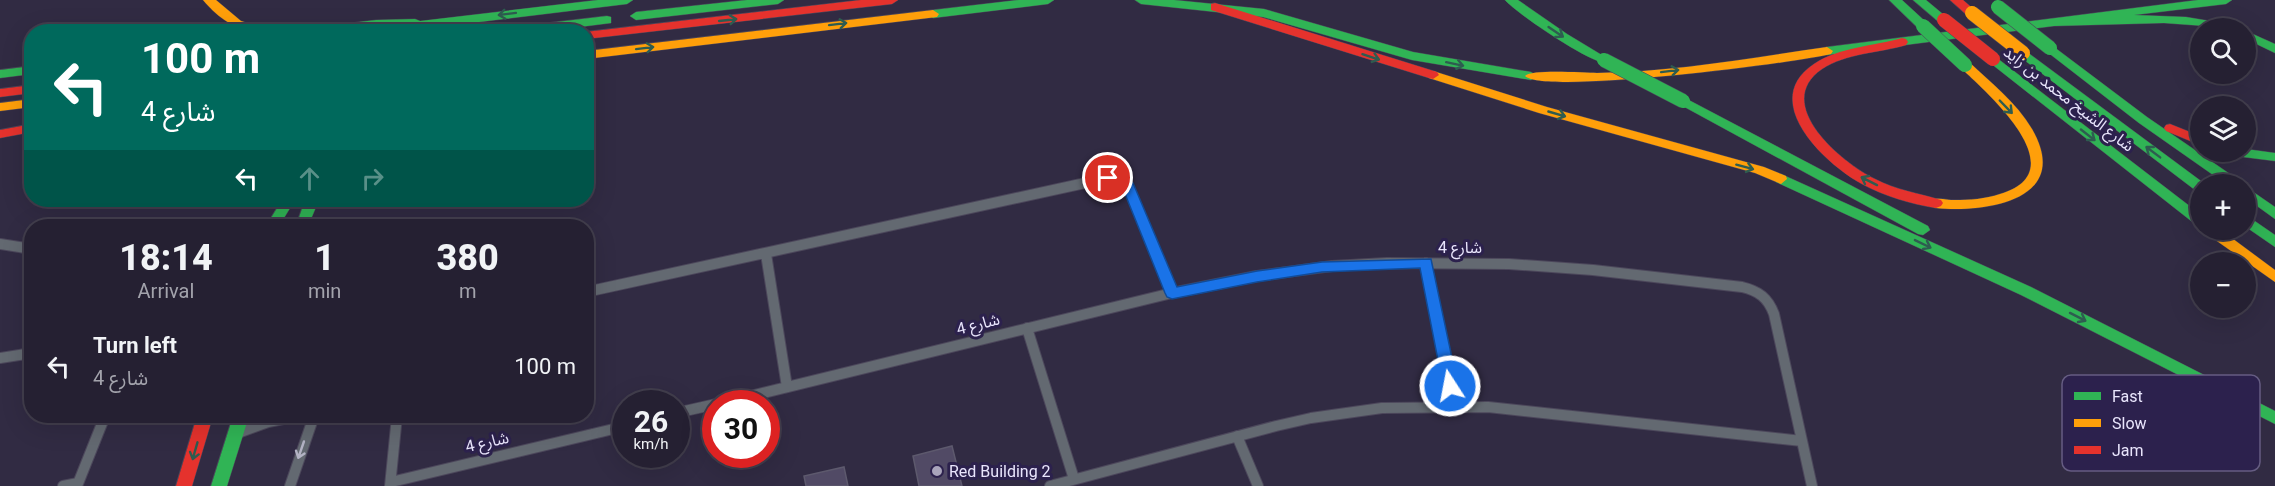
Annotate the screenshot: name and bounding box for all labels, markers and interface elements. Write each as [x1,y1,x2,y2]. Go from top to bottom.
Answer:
one-way arrow [497,9,517,20]
one-way arrow [718,14,738,25]
one-way arrow [828,18,848,29]
map controls [2190,18,2256,318]
button: search [2190,18,2256,84]
one-way arrow [1547,26,1564,38]
text: 100 m [141,34,260,83]
one-way arrow [634,42,654,53]
street label: شارع الشيخ محمد بن زايد [1998,42,2138,158]
icon: left [42,48,120,126]
one-way arrow [1361,52,1380,63]
one-way arrow [1445,59,1464,70]
one-way arrow [1659,66,1679,77]
text: شارع 4 [141,96,216,128]
button: layers [2190,96,2256,162]
one-way arrow [1999,99,2014,114]
one-way arrow [1547,109,1566,121]
one-way arrow [2080,128,2096,141]
one-way arrow [2146,146,2162,158]
pin [1082,152,1133,203]
icon: arrive [1091,161,1124,194]
one-way arrow [1735,161,1754,173]
icon: left [230,162,263,195]
icon: ahead [293,162,326,195]
icon: right [356,162,389,195]
button: + [2190,174,2256,240]
one-way arrow [1860,175,1878,186]
text: 18:14 [119,237,213,279]
text: 1 [314,237,335,279]
text: 380 [437,237,499,279]
street label: شارع 4 [1438,238,1482,260]
one-way arrow [1914,239,1932,250]
button: − [2190,252,2256,318]
text: Arrival [138,279,194,303]
text: min [308,279,341,303]
text: m [459,279,476,303]
street label: شارع 4 [954,309,1002,341]
one-way arrow [2069,312,2087,324]
text: Turn left [93,333,177,358]
icon: left [42,350,75,383]
text: 100 m [514,354,576,379]
position arrow [1418,354,1482,418]
text: شارع 4 [93,366,148,390]
legend [2062,375,2260,471]
text: Fast [2112,387,2143,406]
speed limit sign: 30 [702,390,780,468]
text: 26 [634,404,668,439]
text: Slow [2112,414,2147,433]
street label: شارع 4 [463,428,511,459]
text: km/h [633,435,669,453]
one-way arrow [189,441,200,460]
one-way arrow [295,441,306,460]
text: Jam [2112,441,2144,460]
place label: Red Building 2 [949,462,1051,481]
marker: Red Building 2 [930,464,944,478]

